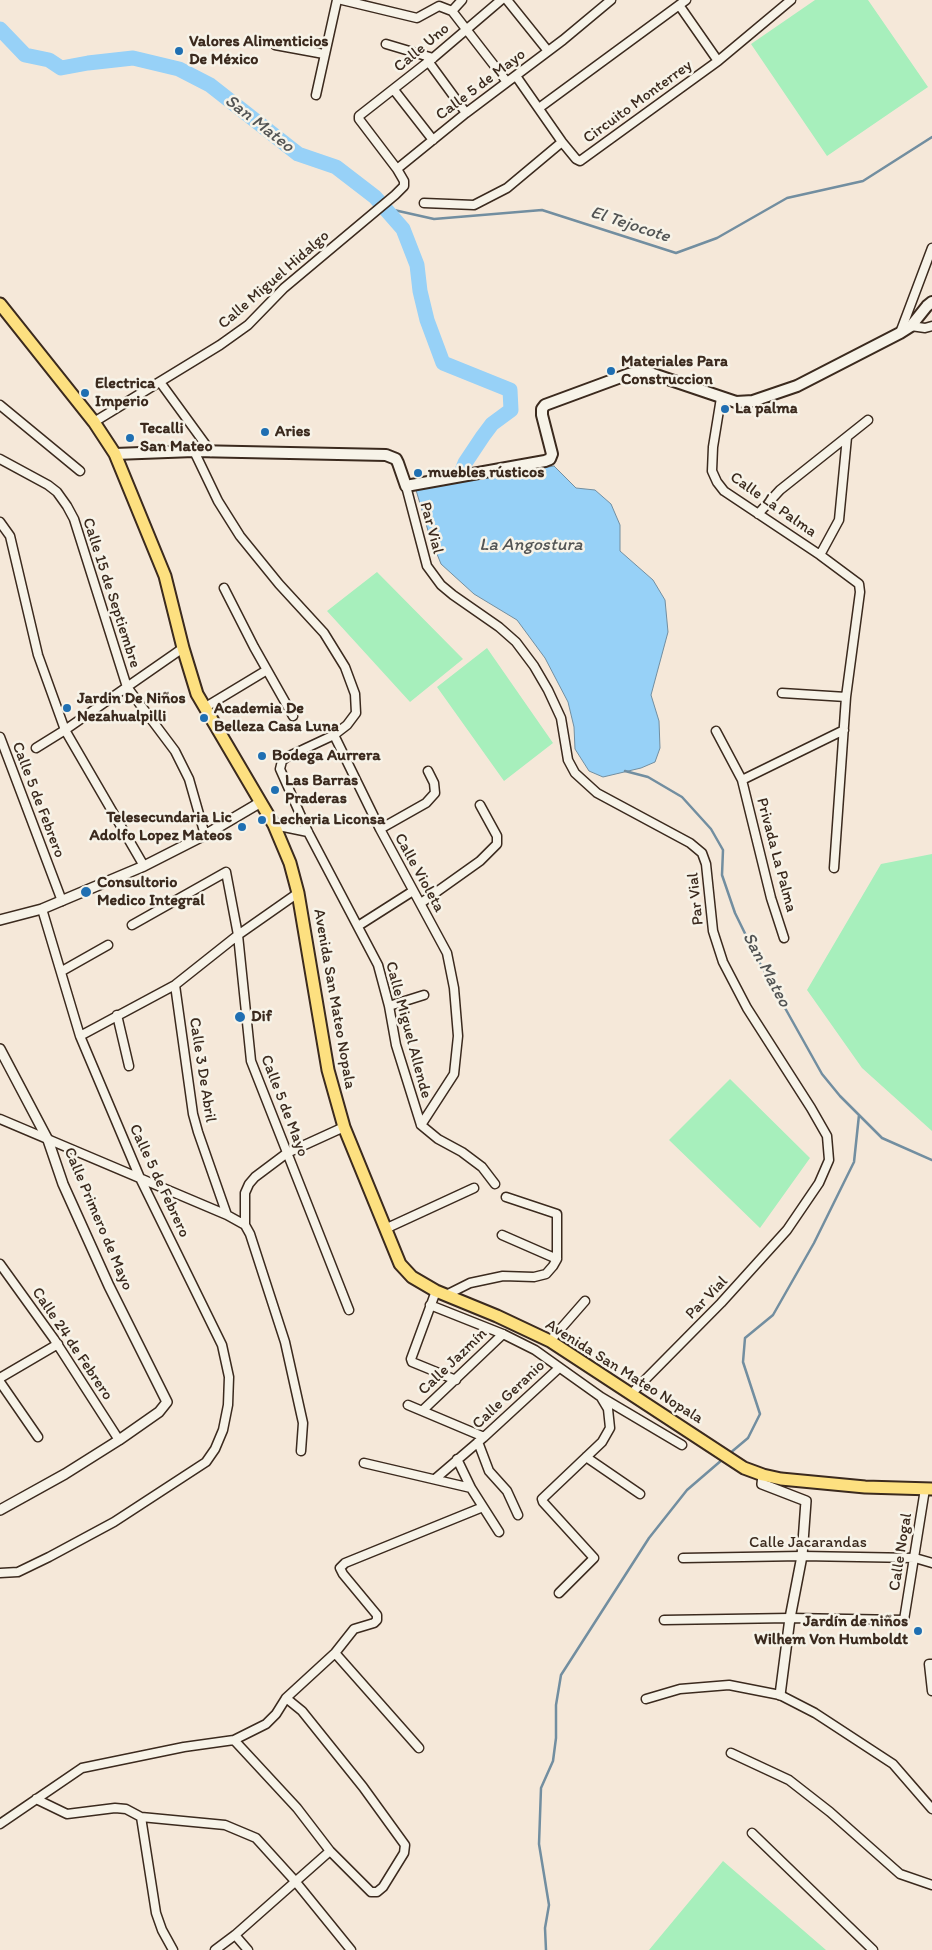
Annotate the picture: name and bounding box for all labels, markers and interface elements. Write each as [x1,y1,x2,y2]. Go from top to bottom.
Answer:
street label: Calle Uno [390,19,454,77]
place label: Valores Alimenticios De México [189,32,329,70]
marker: Valores Alimenticios De México [173,45,185,57]
street label: Calle 5 de Mayo [432,45,530,125]
street label: Circuito Monterrey [580,56,696,148]
water label: San Mateo [220,90,298,158]
water label: El Tejocote [588,202,672,248]
street label: Calle Miguel Hidalgo [214,226,334,334]
place label: Materiales Para Construccion [621,352,728,390]
marker: Materiales Para Construccion [605,365,617,377]
place label: Electrica Imperio [95,374,155,412]
marker: Electrica Imperio [79,387,91,399]
place label: La palma [735,399,798,419]
marker: La palma [719,403,731,415]
place label: Tecalli San Mateo [140,419,213,457]
place label: Aries [275,422,310,442]
marker: Aries [259,426,271,438]
marker: Tecalli San Mateo [124,432,136,444]
place label: muebles rústicos [428,463,544,483]
marker: muebles rústicos [412,467,424,479]
street label: Calle La Palma [726,468,820,542]
street label: Par Vial [415,500,447,556]
street label: Calle 15 de Septiembre [78,516,144,670]
water label: La Angostura [479,534,583,556]
place label: Jardin De Niños Nezahualpilli [77,689,185,727]
place label: Academia De Belleza Casa Luna [214,699,339,737]
marker: Jardin De Niños Nezahualpilli [61,702,73,714]
marker: Academia De Belleza Casa Luna [198,712,210,724]
street label: Calle 5 de Febrero [7,739,69,861]
place label: Bodega Aurrera [272,746,381,766]
marker: Bodega Aurrera [256,750,268,762]
place label: Las Barras Praderas [285,771,358,809]
marker: Las Barras Praderas [269,784,281,796]
street label: Privada La Palma [751,796,801,914]
place label: Telesecundaria Lic Adolfo Lopez Mateos [90,808,232,846]
place label: Lecheria Liconsa [272,810,385,830]
marker: Lecheria Liconsa [256,814,268,826]
marker: Telesecundaria Lic Adolfo Lopez Mateos [236,821,248,833]
street label: Calle Violeta [389,830,449,916]
street label: Par Vial [684,872,708,926]
place label: Consultorio Medico Integral [97,873,205,911]
marker: Consultorio Medico Integral [79,885,93,899]
street label: Avenida San Mateo Nopala [309,907,359,1091]
water label: San Mateo [737,929,795,1011]
street label: Calle Miguel Allende [381,960,435,1100]
place label: Dif [251,1007,272,1027]
marker: Dif [233,1010,247,1024]
street label: Calle 3 De Abril [184,1016,220,1124]
street label: Calle 5 de Mayo [256,1052,312,1160]
street label: Calle 5 de Febrero [124,1121,194,1241]
street label: Calle Primero de Mayo [59,1145,137,1293]
street label: Par Vial [682,1272,732,1324]
street label: Calle 24 de Febrero [27,1284,117,1404]
street label: Avenida San Mateo Nopala [541,1315,707,1429]
street label: Calle Jazmín [415,1324,491,1400]
street label: Calle Geranio [469,1356,549,1434]
street label: Calle Nogal [885,1512,917,1592]
street label: Calle Jacarandas [749,1533,867,1553]
place label: Jardín de niños Wilhem Von Humboldt [754,1612,908,1650]
marker: Jardín de niños Wilhem Von Humboldt [912,1625,924,1637]

